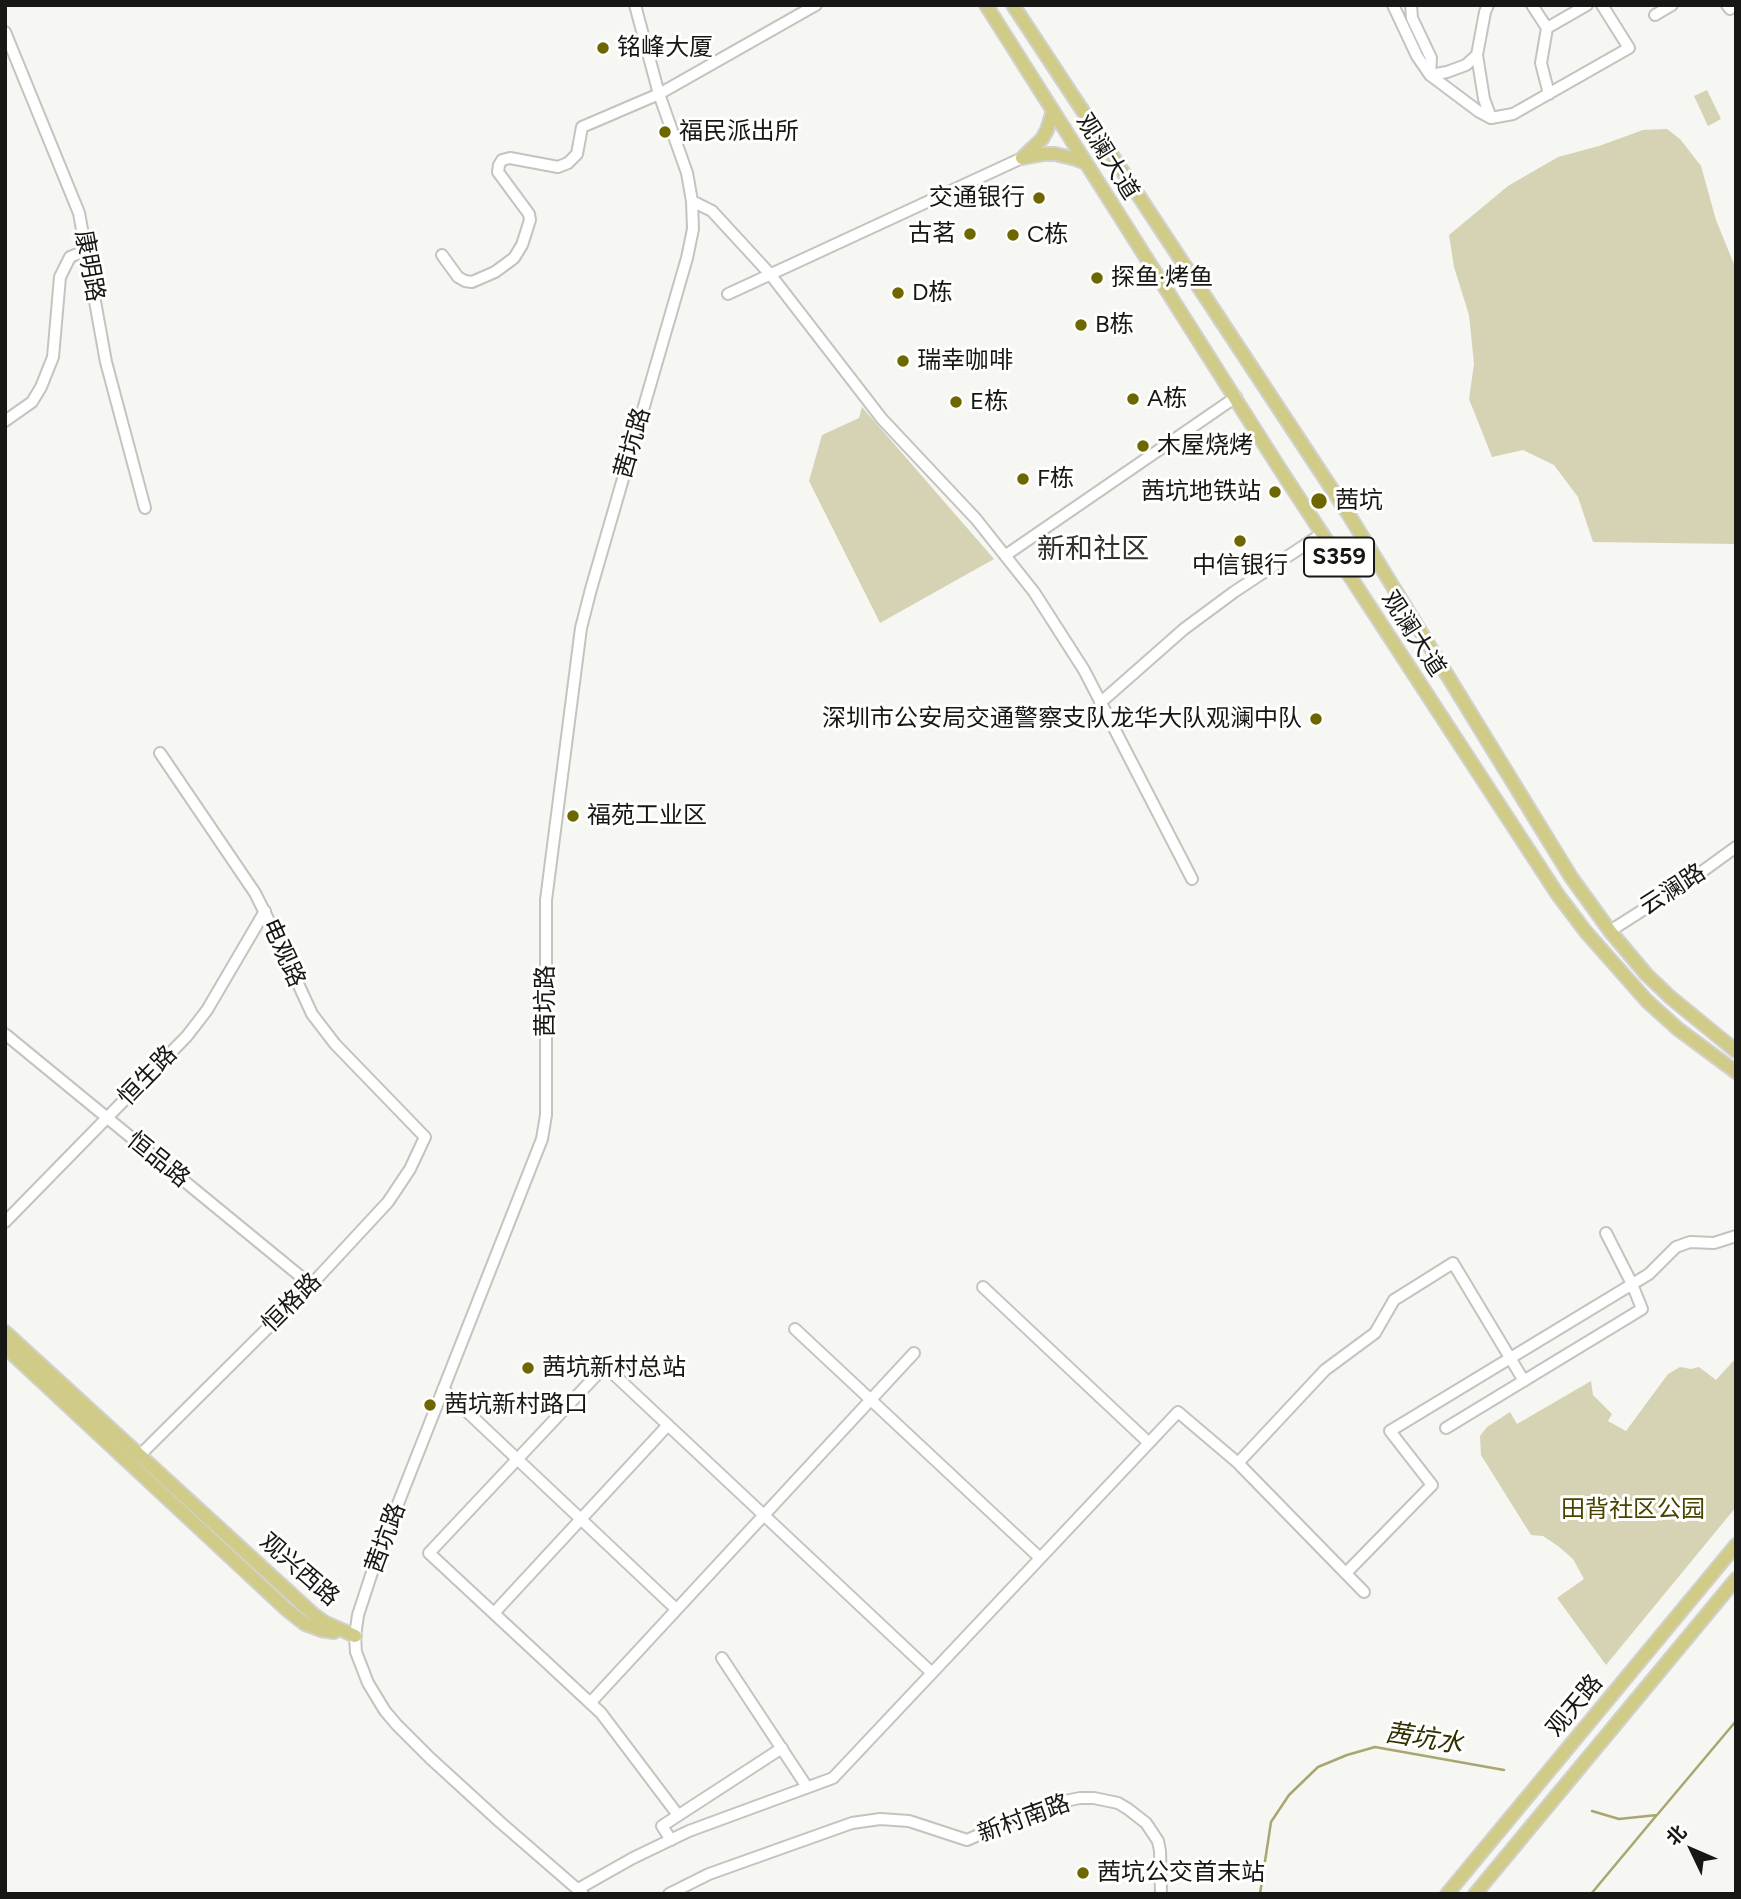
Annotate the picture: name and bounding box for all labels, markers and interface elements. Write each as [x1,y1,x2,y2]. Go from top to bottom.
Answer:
place label: 铭峰大厦 [617,34,713,62]
marker: 铭峰大厦 [595,40,611,56]
street label: 观澜大道 [1069,109,1145,205]
place label: 福民派出所 [679,118,799,146]
marker: 福民派出所 [657,124,673,140]
place label: 交通银行 [929,184,1025,212]
marker: 交通银行 [1031,190,1047,206]
place label: 古茗 [908,220,956,248]
place label: C栋 [1027,221,1068,249]
marker: 古茗 [962,226,978,242]
marker: C栋 [1005,227,1021,243]
street label: 康明路 [69,228,109,304]
place label: 探鱼·烤鱼 [1111,264,1213,292]
marker: 探鱼·烤鱼 [1089,270,1105,286]
place label: D栋 [912,279,953,307]
marker: D栋 [890,285,906,301]
place label: B栋 [1095,311,1134,339]
marker: B栋 [1073,317,1089,333]
place label: 瑞幸咖啡 [917,347,1013,375]
marker: 瑞幸咖啡 [895,353,911,369]
place label: A栋 [1147,385,1187,413]
place label: E栋 [970,388,1008,416]
marker: A栋 [1125,391,1141,407]
marker: E栋 [948,394,964,410]
street label: 茜坑路 [609,404,657,482]
place label: 木屋烧烤 [1157,432,1253,460]
marker: 木屋烧烤 [1135,438,1151,454]
place label: F栋 [1037,465,1074,493]
marker: F栋 [1015,471,1031,487]
place label: 茜坑地铁站 [1141,478,1261,506]
marker: 茜坑地铁站 [1267,484,1283,500]
place label: 茜坑 [1335,487,1383,515]
marker: 茜坑 [1309,491,1329,511]
district label: 新和社区 [1037,533,1149,567]
marker: 中信银行 [1232,533,1248,549]
road number: S359 [1304,538,1374,576]
place label: 中信银行 [1192,552,1288,580]
street label: 观澜大道 [1375,586,1451,682]
place label: 深圳市公安局交通警察支队龙华大队观澜中队 [822,705,1302,733]
marker: 深圳市公安局交通警察支队龙华大队观澜中队 [1308,711,1324,727]
place label: 福苑工业区 [587,802,707,830]
marker: 福苑工业区 [565,808,581,824]
street label: 云澜路 [1635,858,1711,922]
street label: 电观路 [255,914,311,992]
street label: 茜坑路 [532,965,560,1037]
street label: 恒生路 [113,1040,183,1112]
street label: 恒品路 [121,1126,195,1194]
street label: 恒格路 [256,1267,328,1339]
place label: 茜坑新村总站 [542,1354,686,1382]
marker: 茜坑新村总站 [520,1360,536,1376]
place label: 茜坑新村路口 [444,1391,588,1419]
marker: 茜坑新村路口 [422,1397,438,1413]
park label: 田背社区公园 [1561,1496,1705,1524]
street label: 茜坑路 [360,1499,412,1577]
street label: 观兴西路 [253,1528,345,1612]
street label: 观天路 [1541,1669,1609,1743]
water label: 茜坑水 [1383,1717,1465,1761]
street label: 新村南路 [974,1789,1074,1849]
north arrow [1657,1815,1727,1885]
text: 北 [1662,1820,1691,1850]
place label: 茜坑公交首末站 [1097,1859,1265,1887]
marker: 茜坑公交首末站 [1075,1865,1091,1881]

